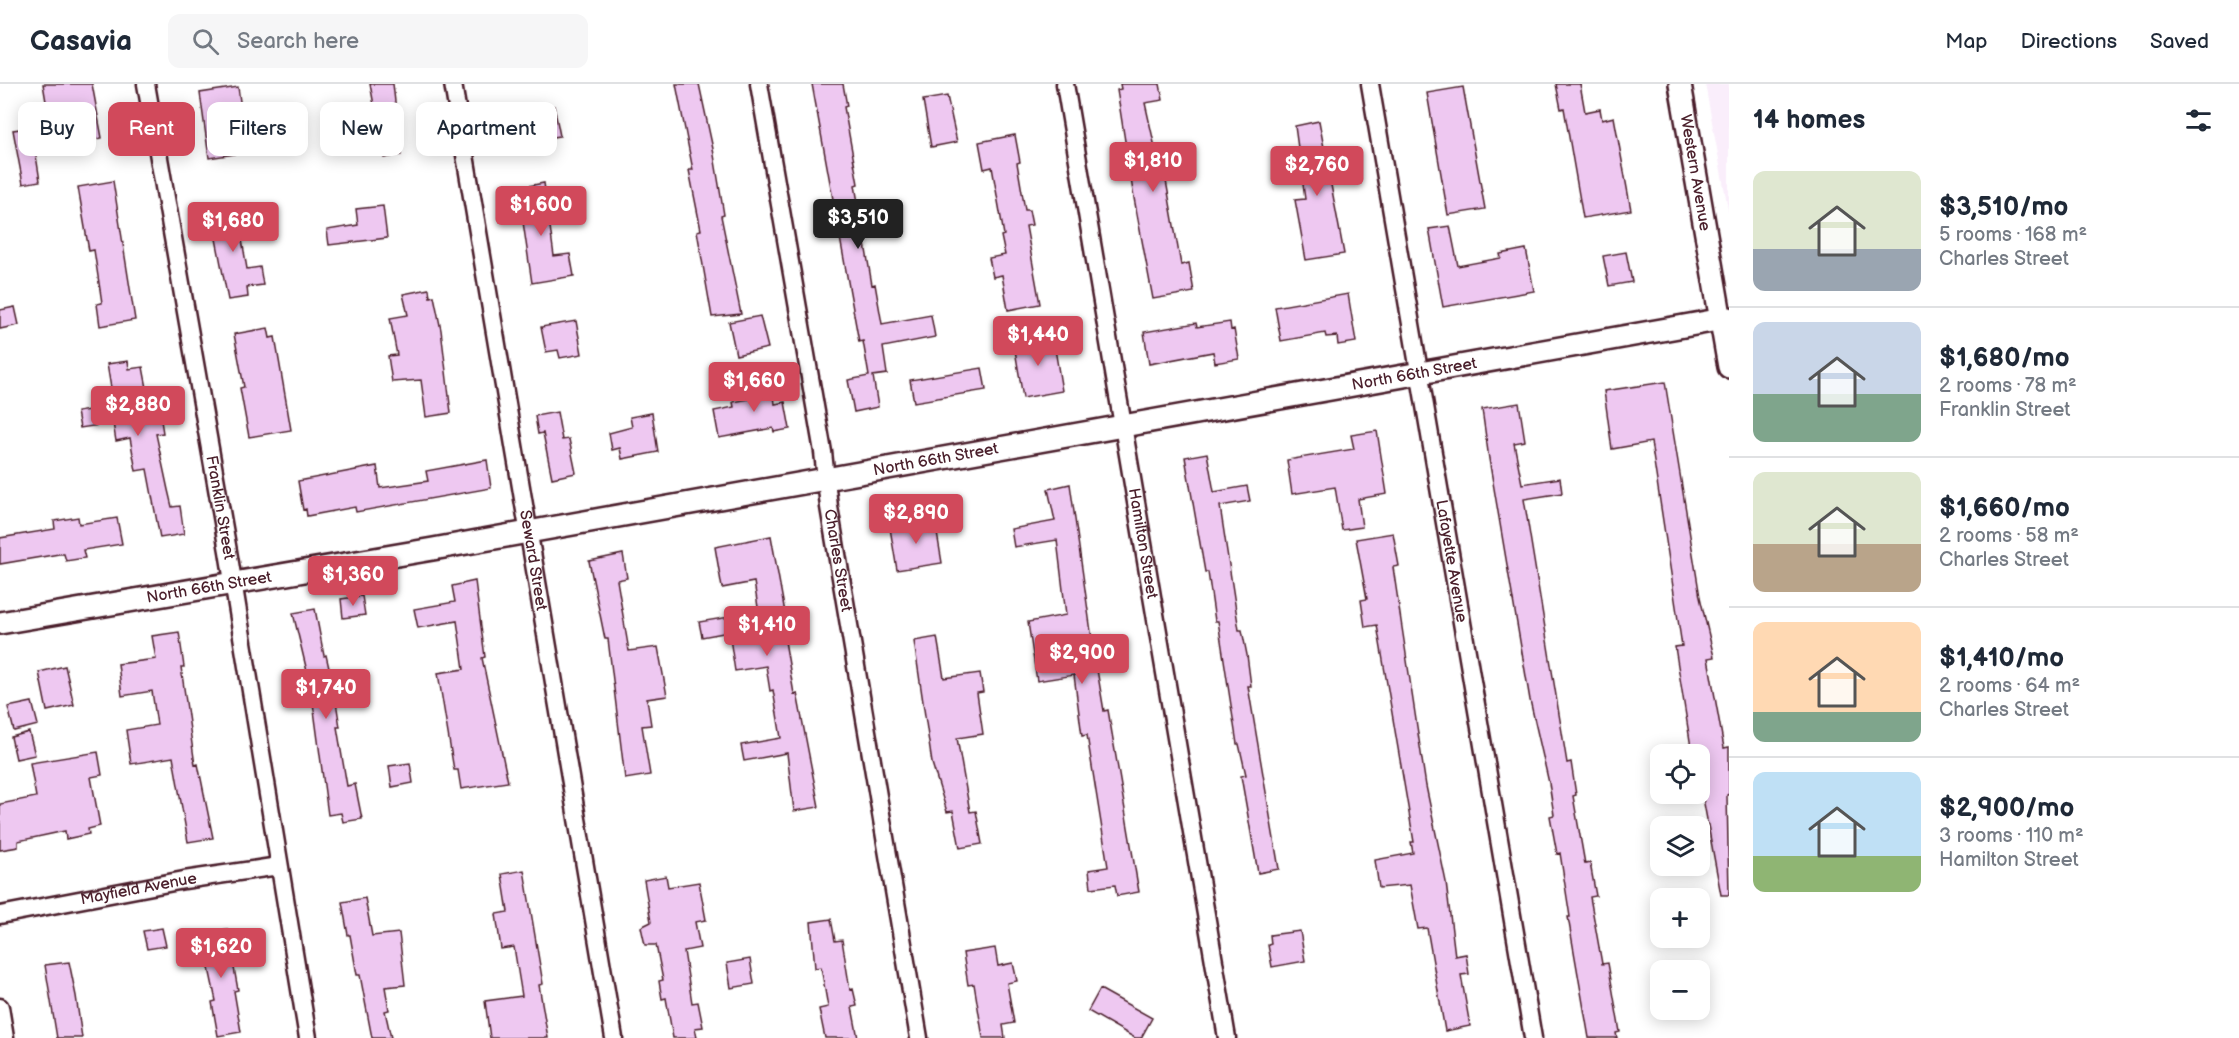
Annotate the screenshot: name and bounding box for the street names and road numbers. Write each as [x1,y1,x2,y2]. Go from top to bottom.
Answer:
street label: Western Avenue [1676,113,1715,233]
street label: North 66th Street [1350,354,1478,395]
street label: North 66th Street [872,439,1000,480]
street label: Franklin Street [202,454,239,561]
street label: Hamilton Street [1124,487,1162,600]
street label: Lafayette Avenue [1432,498,1471,624]
street label: Charles Street [820,508,856,613]
street label: Seward Street [516,509,551,612]
street label: North 66th Street [145,567,273,607]
street label: Mayfield Avenue [79,869,199,909]

